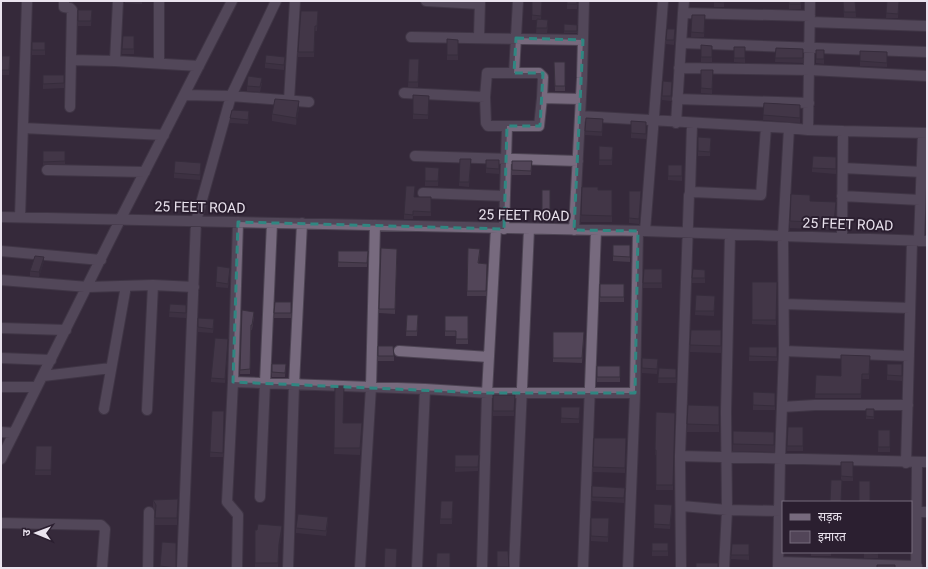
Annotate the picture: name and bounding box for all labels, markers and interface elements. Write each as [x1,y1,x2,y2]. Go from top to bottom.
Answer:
street label: 25 FEET ROAD [154,198,246,216]
street label: 25 FEET ROAD [478,206,570,224]
street label: 25 FEET ROAD [802,214,894,234]
legend [782,501,912,553]
text: सड़क [818,510,843,524]
north arrow [16,513,56,553]
text: उ [20,529,33,536]
text: इमारत [818,530,847,544]

